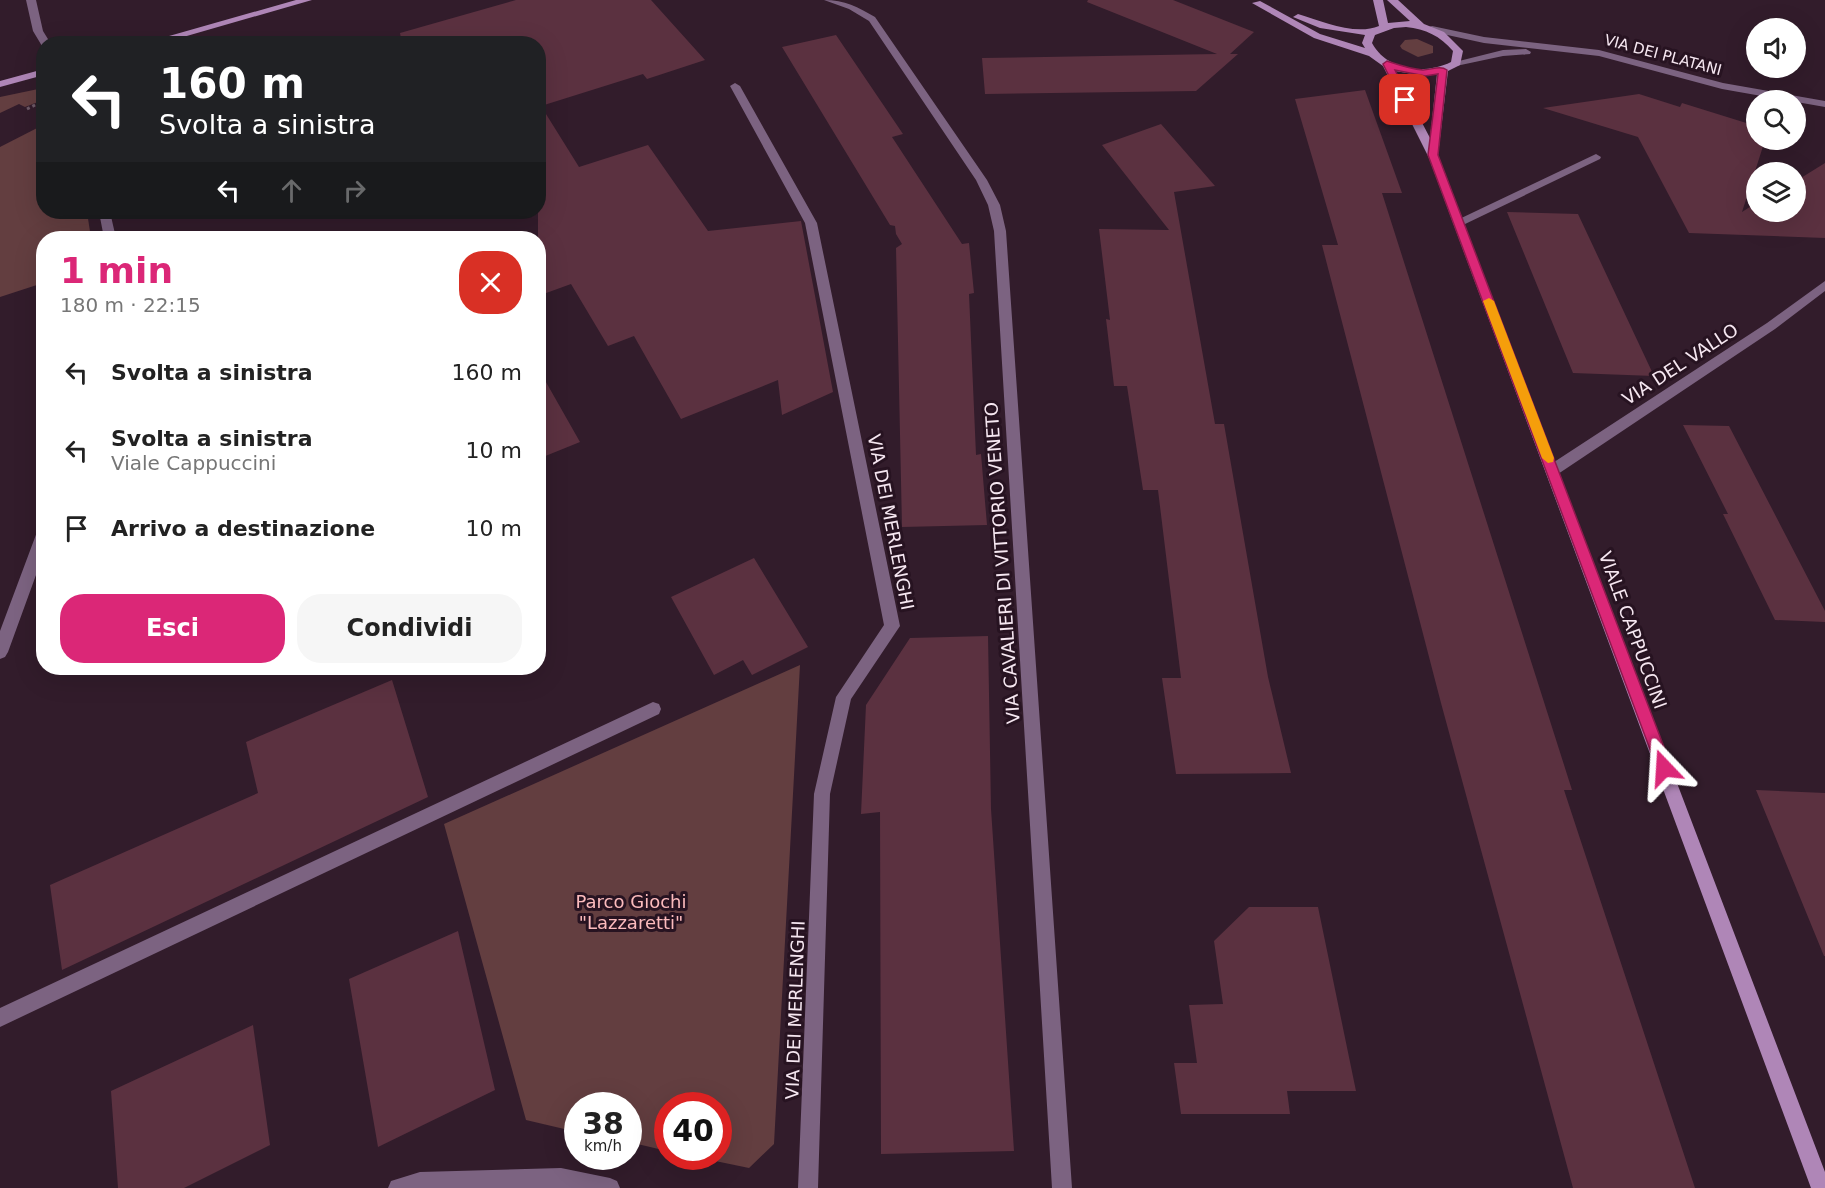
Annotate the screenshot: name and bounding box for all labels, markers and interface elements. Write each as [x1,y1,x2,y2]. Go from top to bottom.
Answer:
map controls [1746,18,1806,222]
button: sound [1746,18,1806,78]
street label: VIA DEI PLATANI [1602,31,1724,79]
text: 160 m [159,59,305,108]
icon: left [60,60,138,138]
pin [1379,74,1430,125]
icon: arrive [1388,83,1421,116]
button: search [1746,90,1806,150]
text: Svolta a sinistra [159,109,375,140]
button: layers [1746,162,1806,222]
icon: left [212,174,245,207]
icon: ahead [275,174,308,207]
icon: right [338,174,371,207]
text: 1 min [60,250,173,291]
button: close [459,251,522,314]
text: 180 m · 22:15 [60,293,201,317]
street label: VIA DEL VALLO [1618,319,1742,409]
icon: left [60,356,93,389]
text: Svolta a sinistra [111,360,313,385]
text: 160 m [452,360,522,385]
street label: VIA CAVALIERI DI VITTORIO VENETO [980,401,1024,725]
text: Svolta a sinistra [111,426,313,451]
street label: VIA DEI MERLENGHI [864,432,918,612]
icon: left [60,434,93,467]
text: 10 m [466,438,522,463]
text: Viale Cappuccini [111,451,276,475]
icon: arrive [60,512,93,545]
text: Arrivo a destinazione [111,516,375,541]
text: 10 m [466,516,522,541]
street label: VIALE CAPPUCCINI [1595,548,1671,712]
button: Esci [60,594,285,663]
button: Condividi [297,594,522,663]
position arrow [1632,736,1696,800]
park label: Parco Giochi "Lazzaretti" [576,891,686,933]
street label: VIA DEI MERLENGHI [781,920,809,1100]
speed limit sign: 40 [654,1092,732,1170]
text: 38 [582,1106,624,1141]
text: km/h [584,1137,622,1155]

